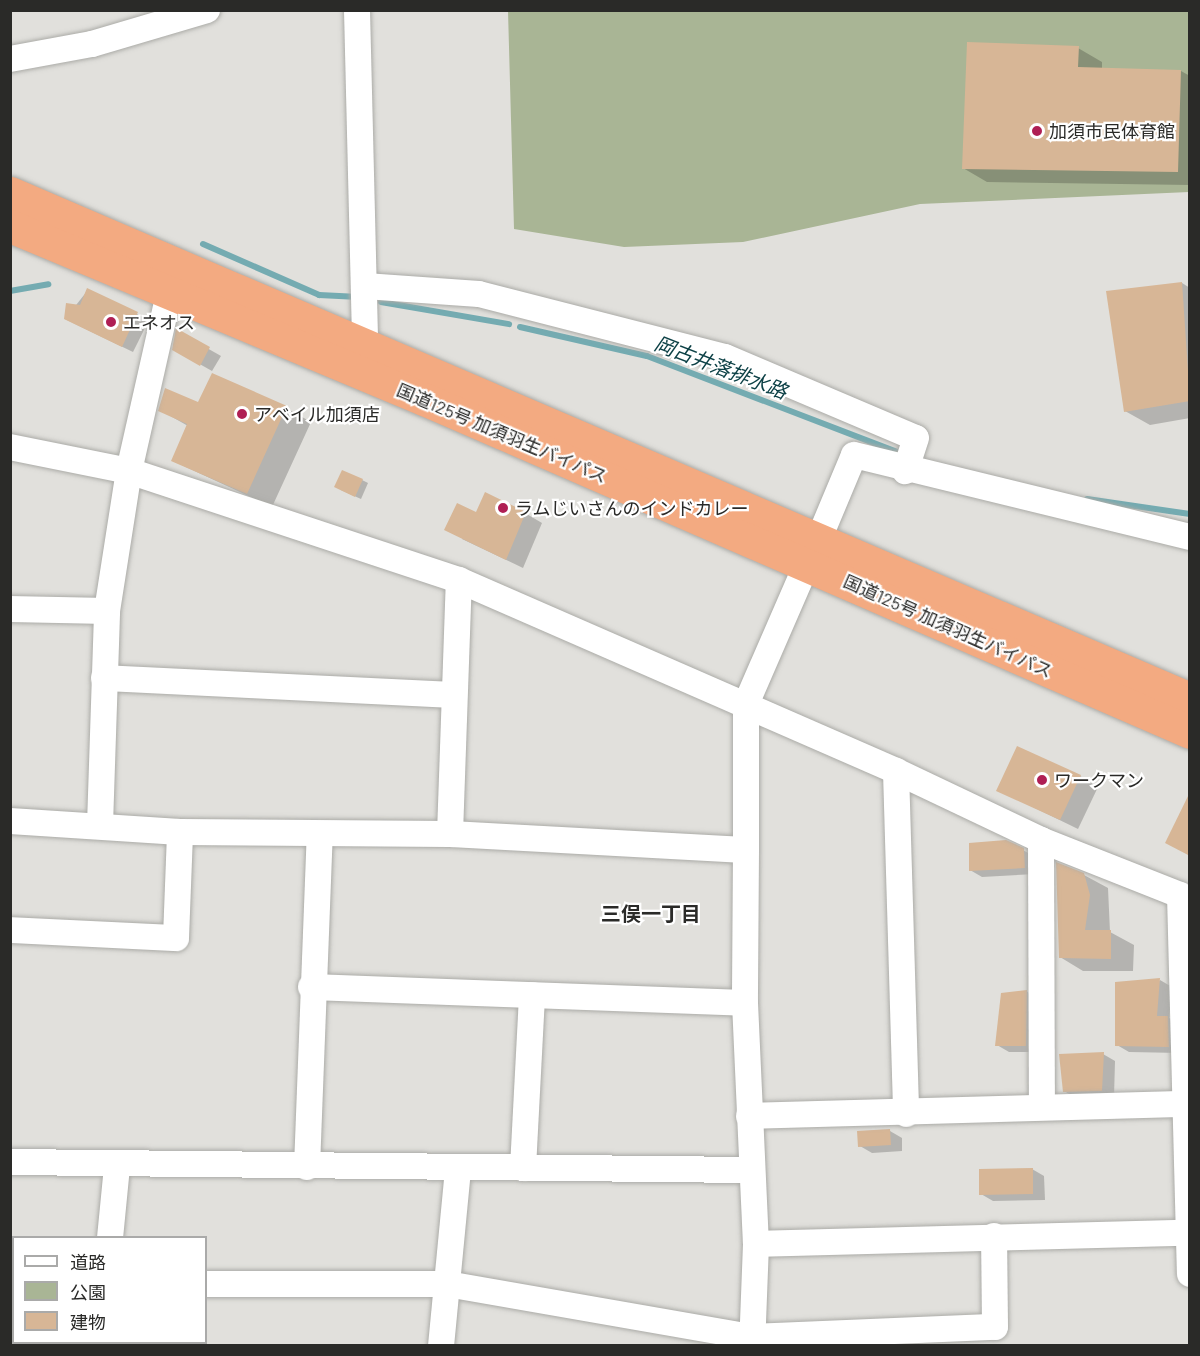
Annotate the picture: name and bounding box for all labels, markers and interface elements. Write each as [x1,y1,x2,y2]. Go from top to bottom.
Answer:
place label: 加須市民体育館 [1049,120,1175,142]
marker: 加須市民体育館 [1030,124,1044,138]
place label: エネオス [123,311,195,333]
marker: エネオス [104,315,118,329]
water label: 岡古井落排水路 [651,331,791,403]
street label: 国道125号 加須羽生バイパス [393,379,611,487]
place label: アベイル加須店 [254,403,380,425]
marker: アベイル加須店 [235,407,249,421]
place label: ラムじいさんのインドカレー [515,497,749,519]
marker: ラムじいさんのインドカレー [496,501,510,515]
street label: 国道125号 加須羽生バイパス [840,570,1056,682]
place label: ワークマン [1054,769,1144,791]
marker: ワークマン [1035,773,1049,787]
district label: 三俣一丁目 [601,901,701,925]
legend [12,1236,207,1344]
text: 道路 [70,1251,106,1273]
text: 公園 [70,1281,106,1303]
text: 建物 [70,1311,106,1333]

